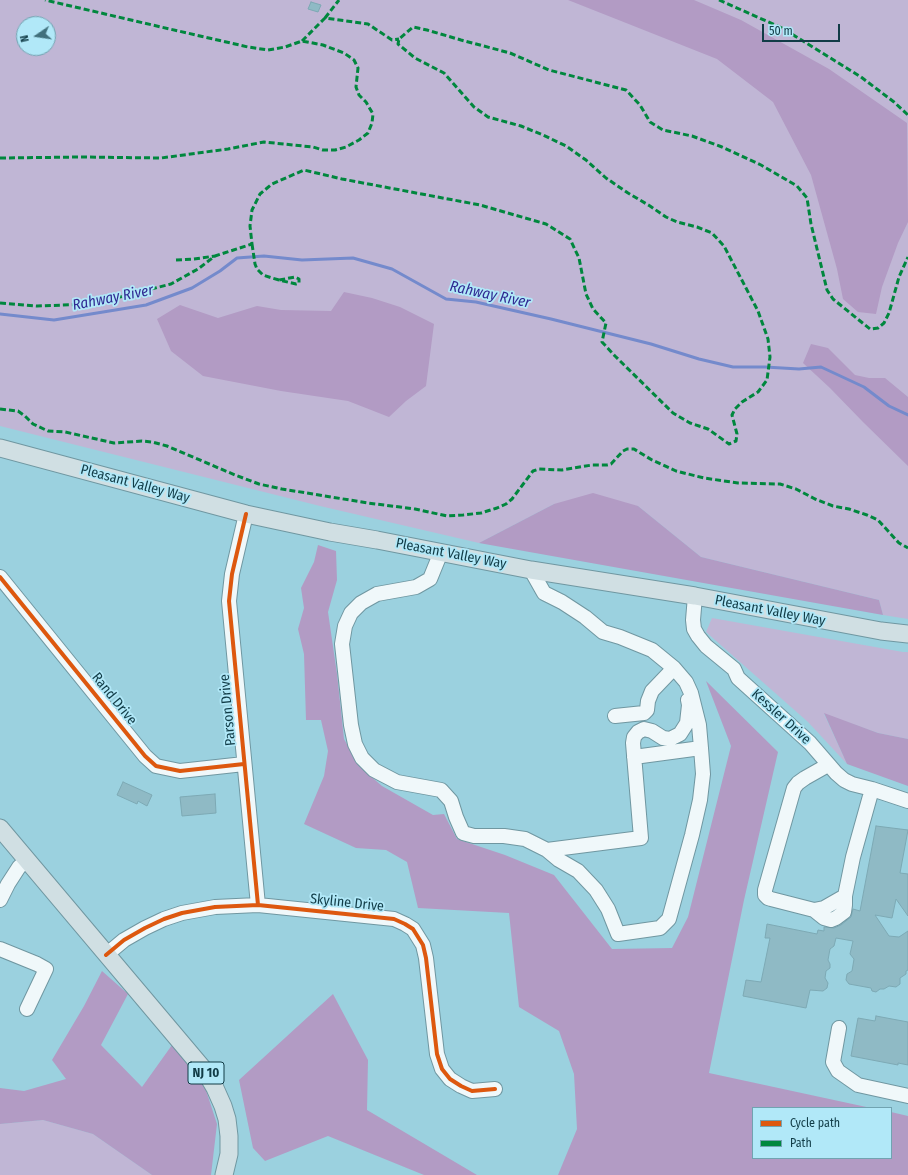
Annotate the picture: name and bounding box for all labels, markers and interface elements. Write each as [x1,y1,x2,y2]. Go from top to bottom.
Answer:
north arrow [16,16,56,56]
scale bar [764,16,842,42]
text: 50 m [769,24,793,38]
text: N [18,34,32,43]
water label: Rahway River [448,278,532,312]
water label: Rahway River [71,281,155,315]
street label: Pleasant Valley Way [79,461,191,507]
street label: Pleasant Valley Way [394,535,508,573]
street label: Pleasant Valley Way [713,592,827,630]
street label: Rand Drive [88,670,140,728]
street label: Parson Drive [217,674,239,746]
street label: Kessler Drive [748,686,814,748]
street label: Skyline Drive [309,891,385,915]
road number: NJ 10 [188,1062,224,1084]
legend [752,1107,892,1159]
text: Cycle path [790,1116,840,1130]
text: Path [790,1136,812,1150]

